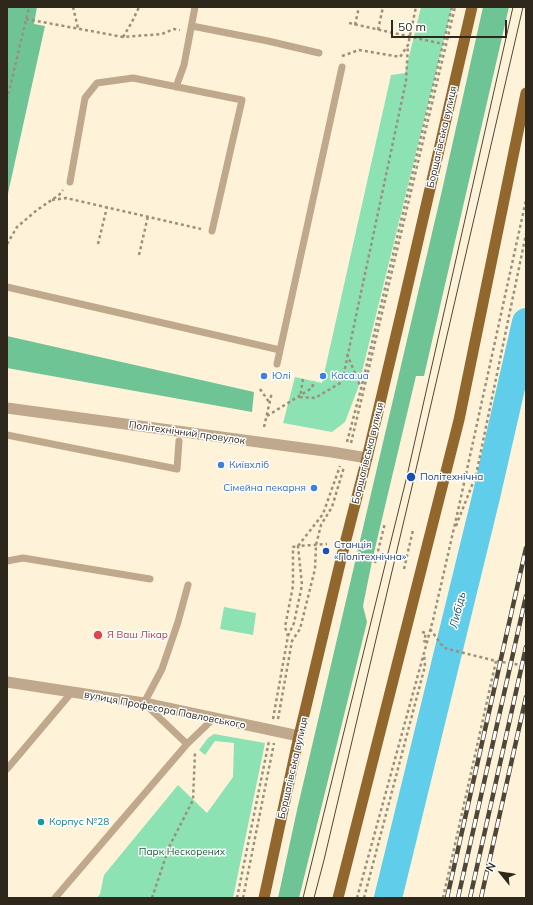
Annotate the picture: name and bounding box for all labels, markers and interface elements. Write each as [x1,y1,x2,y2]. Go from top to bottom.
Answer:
scale bar [393,12,509,38]
text: 50 m [398,19,426,34]
street label: Борщагівська вулиця [424,85,460,189]
place label: Юлі [272,370,291,382]
place label: Каса.ua [331,370,369,382]
marker: Юлі [259,371,269,381]
marker: Каса.ua [318,371,328,381]
street label: Борщагівська вулиця [350,401,386,505]
street label: Політехнічний провулок [128,419,246,447]
place label: Київхліб [229,459,269,471]
marker: Київхліб [216,460,226,470]
marker: Політехнічна [405,471,417,483]
place label: Політехнічна [420,471,483,483]
place label: Сімейна пекарня [223,482,306,494]
marker: Сімейна пекарня [309,483,319,493]
place label: Станція «Політехнічна» [334,539,406,562]
marker: Станція «Політехнічна» [321,546,331,556]
water label: Либідь [447,591,469,629]
marker: Я Ваш Лікар [92,629,104,641]
place label: Я Ваш Лікар [107,629,168,641]
street label: вулиця Професора Павловського [83,688,247,732]
street label: Борщагівська вулиця [275,716,311,820]
place label: Корпус №28 [49,816,109,828]
marker: Корпус №28 [36,817,46,827]
park label: Парк Нескорених [139,846,225,858]
north arrow [481,853,521,893]
text: N [482,860,499,874]

